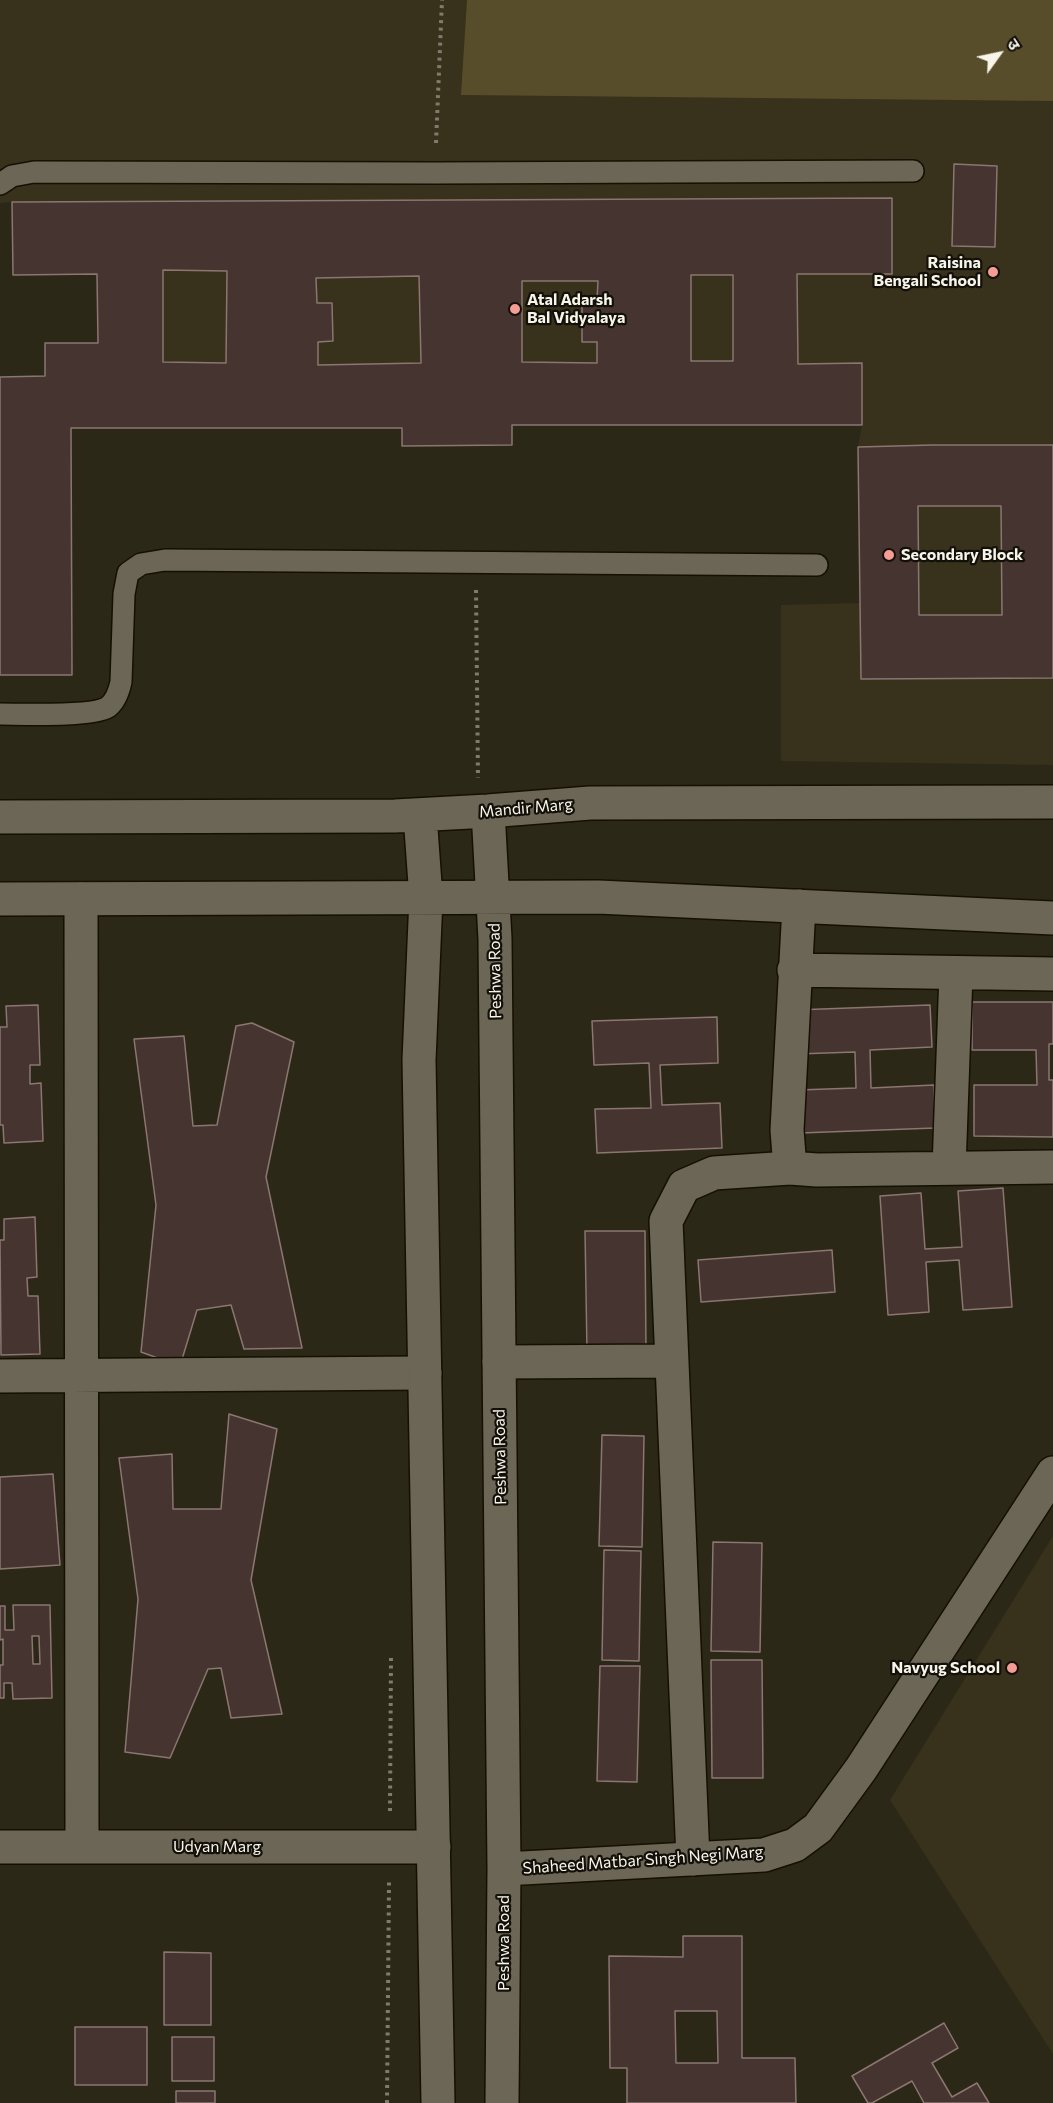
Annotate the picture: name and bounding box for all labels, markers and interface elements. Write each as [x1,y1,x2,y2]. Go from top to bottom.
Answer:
north arrow [969,24,1029,84]
text: उ [1004,35,1025,53]
place label: Raisina Bengali School [874,253,981,291]
marker: Raisina Bengali School [986,265,1000,279]
place label: Atal Adarsh Bal Vidyalaya [527,290,625,328]
marker: Atal Adarsh Bal Vidyalaya [508,302,522,316]
place label: Secondary Block [901,545,1023,565]
marker: Secondary Block [882,548,896,562]
street label: Mandir Marg [478,794,574,822]
street label: Peshwa Road [485,923,505,1019]
street label: Peshwa Road [490,1409,510,1505]
place label: Navyug School [891,1658,1000,1678]
marker: Navyug School [1005,1661,1019,1675]
street label: Udyan Marg [173,1837,261,1857]
street label: Shaheed Matbar Singh Negi Marg [522,1842,764,1878]
street label: Peshwa Road [494,1895,514,1991]

